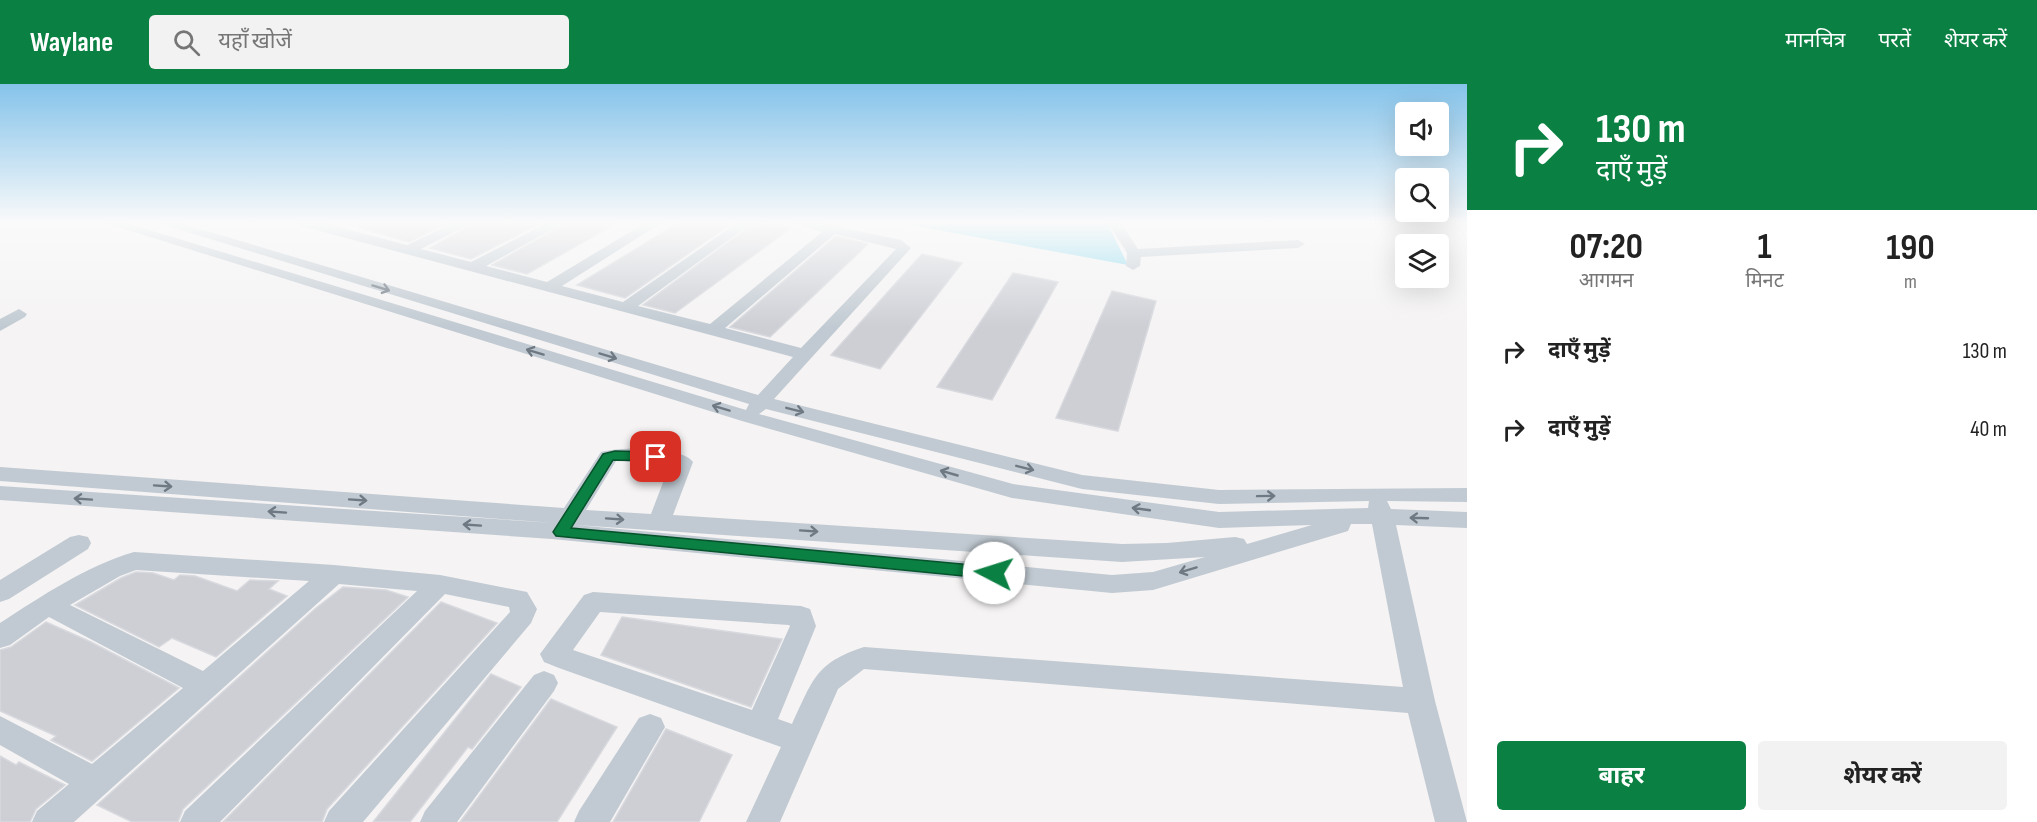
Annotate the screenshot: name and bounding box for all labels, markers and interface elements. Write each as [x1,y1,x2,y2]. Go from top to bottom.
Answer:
search box [149,15,569,69]
text: Waylane [30,26,113,59]
icon: search [170,26,203,59]
text: यहाँ खोजें [218,28,292,55]
text: मानचित्र [1785,28,1845,53]
text: परतें [1878,28,1911,53]
text: शेयर करें [1944,28,2007,53]
map controls [1395,102,1449,288]
button: sound [1395,102,1449,156]
text: 130 m [1596,104,1686,155]
icon: right [1497,108,1575,186]
text: दाएँ मुड़ें [1596,155,1667,187]
button: search [1395,168,1449,222]
text: 07:20 [1569,226,1643,269]
text: 1 [1758,226,1772,269]
text: 190 [1886,227,1935,270]
button: layers [1395,234,1449,288]
text: आगमन [1579,269,1634,293]
text: मिनट [1745,269,1784,293]
text: m [1904,270,1917,294]
one-way arrow [371,283,390,294]
icon: right [1497,335,1530,368]
text: दाएँ मुड़ें [1548,337,1611,364]
text: 130 m [1963,338,2007,365]
one-way arrow [526,346,545,357]
one-way arrow [598,351,617,362]
one-way arrow [712,402,731,413]
one-way arrow [786,405,805,417]
icon: right [1497,413,1530,446]
text: दाएँ मुड़ें [1548,415,1611,442]
text: 40 m [1970,416,2007,443]
pin [630,431,681,482]
icon: arrive [639,440,672,473]
one-way arrow [1016,462,1035,474]
one-way arrow [940,467,959,478]
one-way arrow [153,481,173,492]
one-way arrow [1255,490,1275,502]
one-way arrow [73,493,93,504]
one-way arrow [347,495,367,506]
one-way arrow [1131,503,1151,514]
one-way arrow [268,506,288,517]
one-way arrow [1410,512,1430,523]
one-way arrow [604,514,624,525]
one-way arrow [462,520,482,531]
one-way arrow [799,526,819,537]
position arrow [962,541,1026,605]
one-way arrow [1178,565,1197,576]
button: बाहर [1497,741,1746,810]
button: शेयर करें [1758,741,2007,810]

